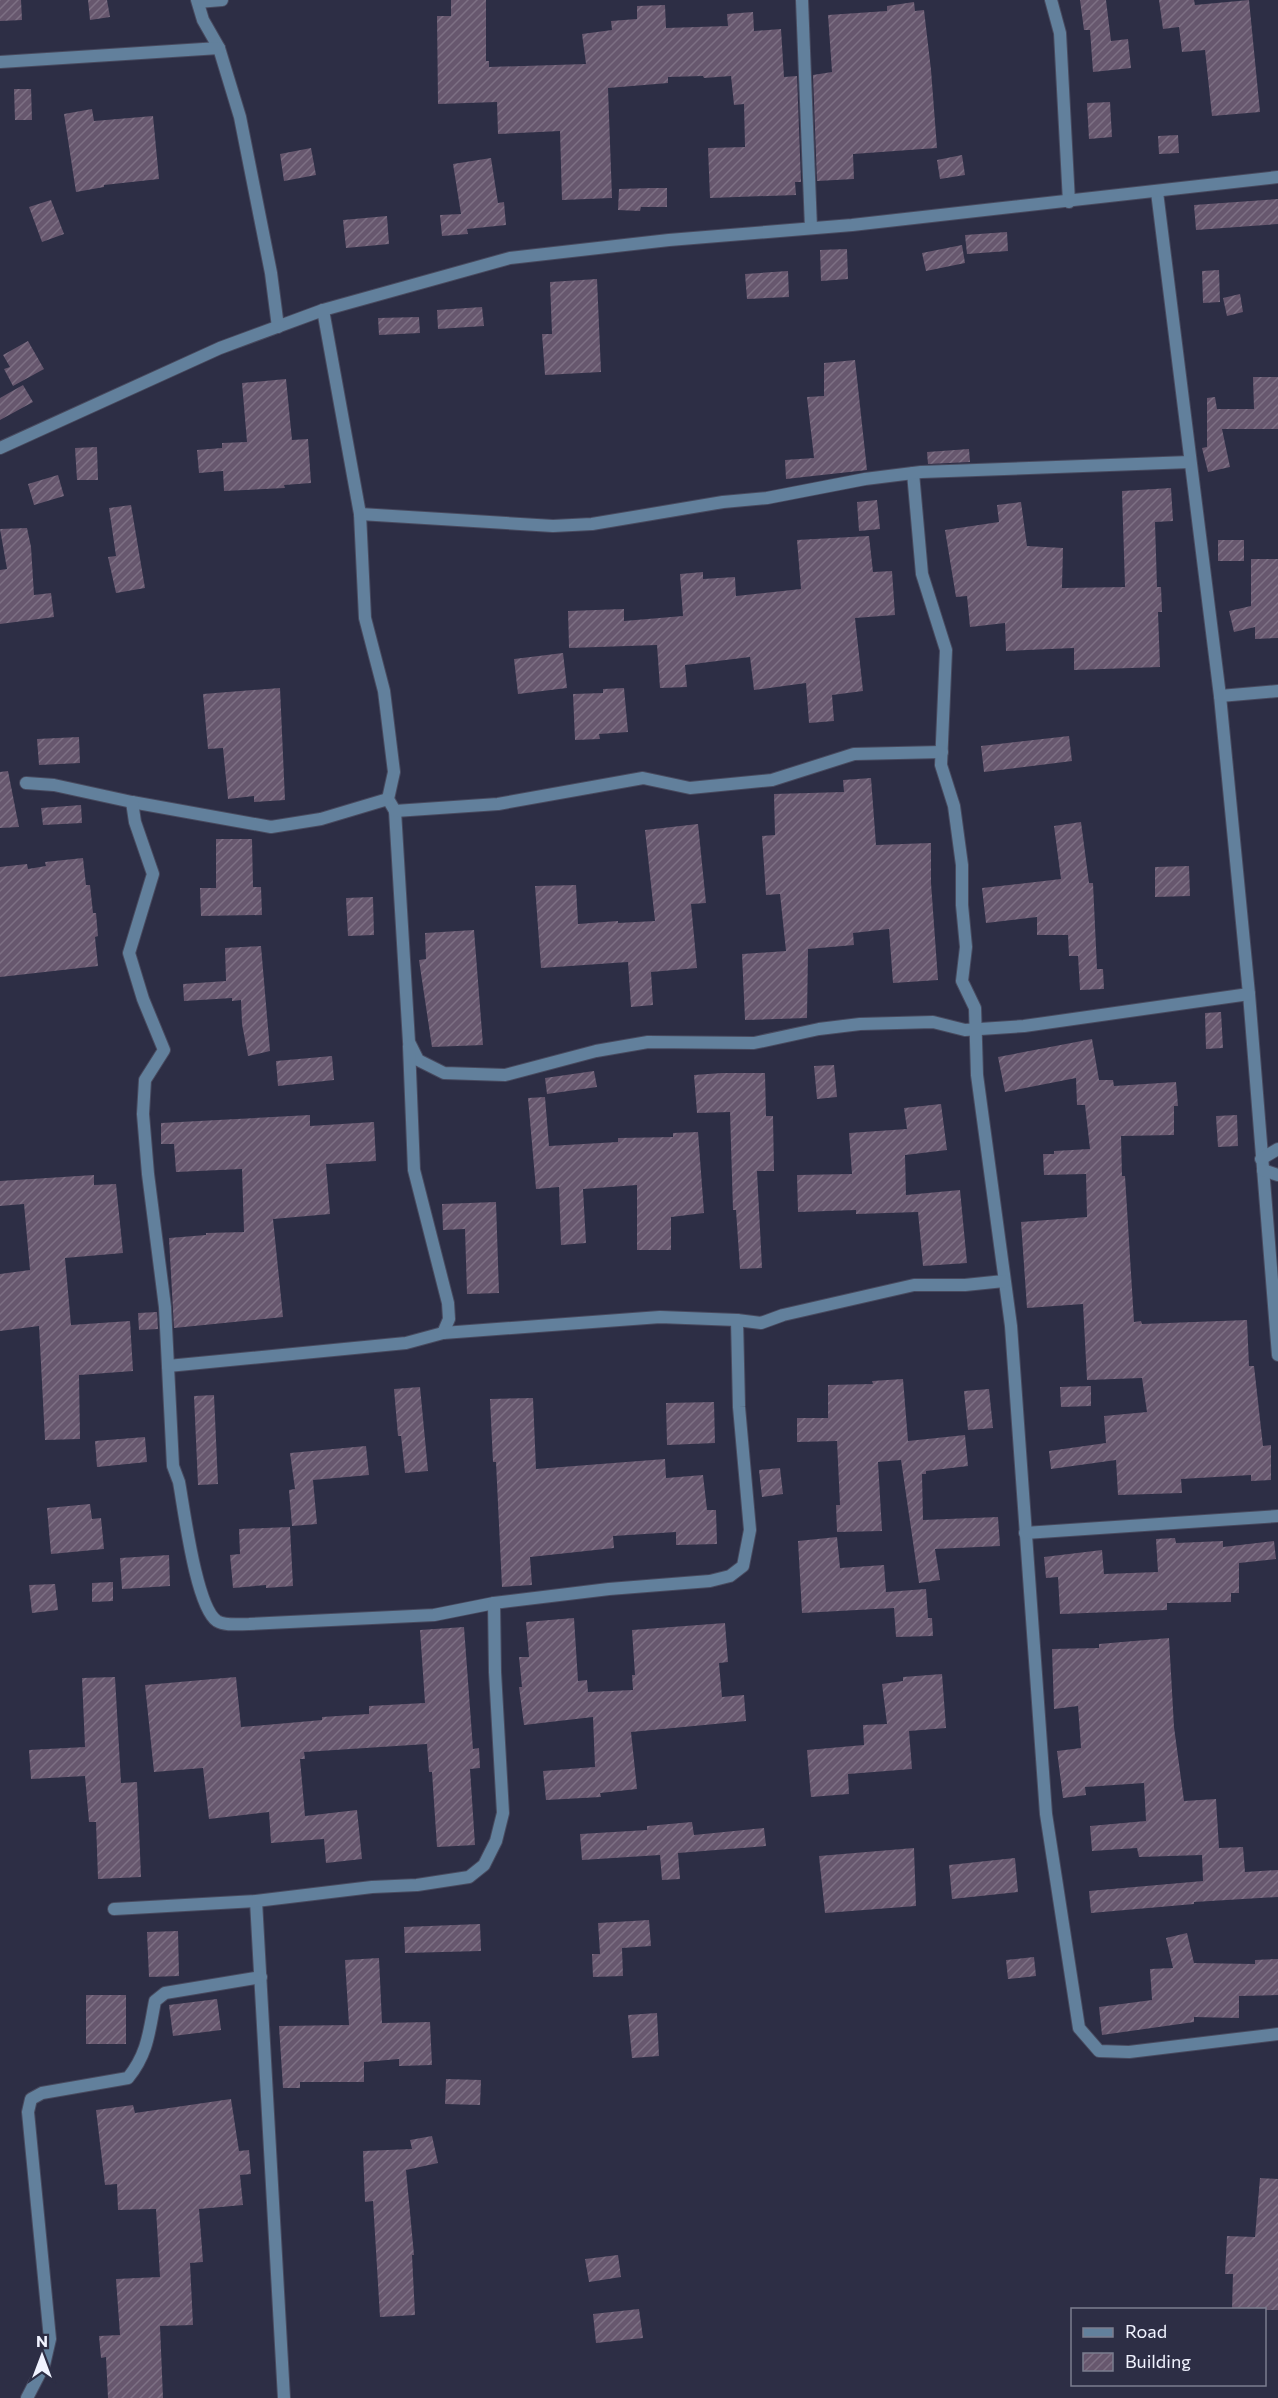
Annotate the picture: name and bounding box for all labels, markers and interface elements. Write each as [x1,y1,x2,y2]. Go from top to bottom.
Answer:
legend [1071,2308,1266,2386]
text: Road [1125,2320,1167,2342]
north arrow [12,2326,72,2386]
text: N [36,2331,48,2350]
text: Building [1125,2350,1191,2372]

